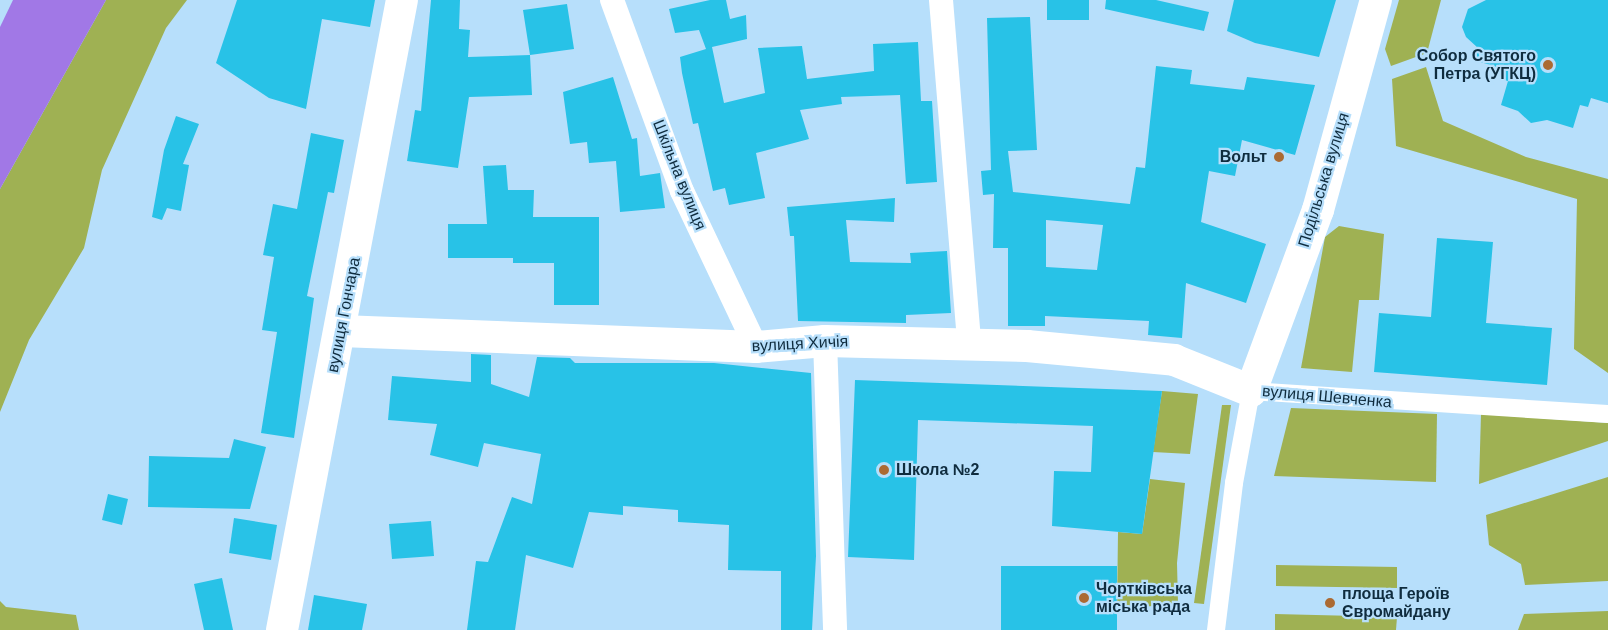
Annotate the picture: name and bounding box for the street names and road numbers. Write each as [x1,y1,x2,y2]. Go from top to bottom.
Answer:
street label: Подільська вулиця [1294,110,1354,250]
street label: Шкільна вулиця [648,117,710,233]
street label: вулиця Гончара [323,256,365,374]
street label: вулиця Хичія [751,332,849,356]
street label: вулиця Шевченка [1261,382,1393,412]

